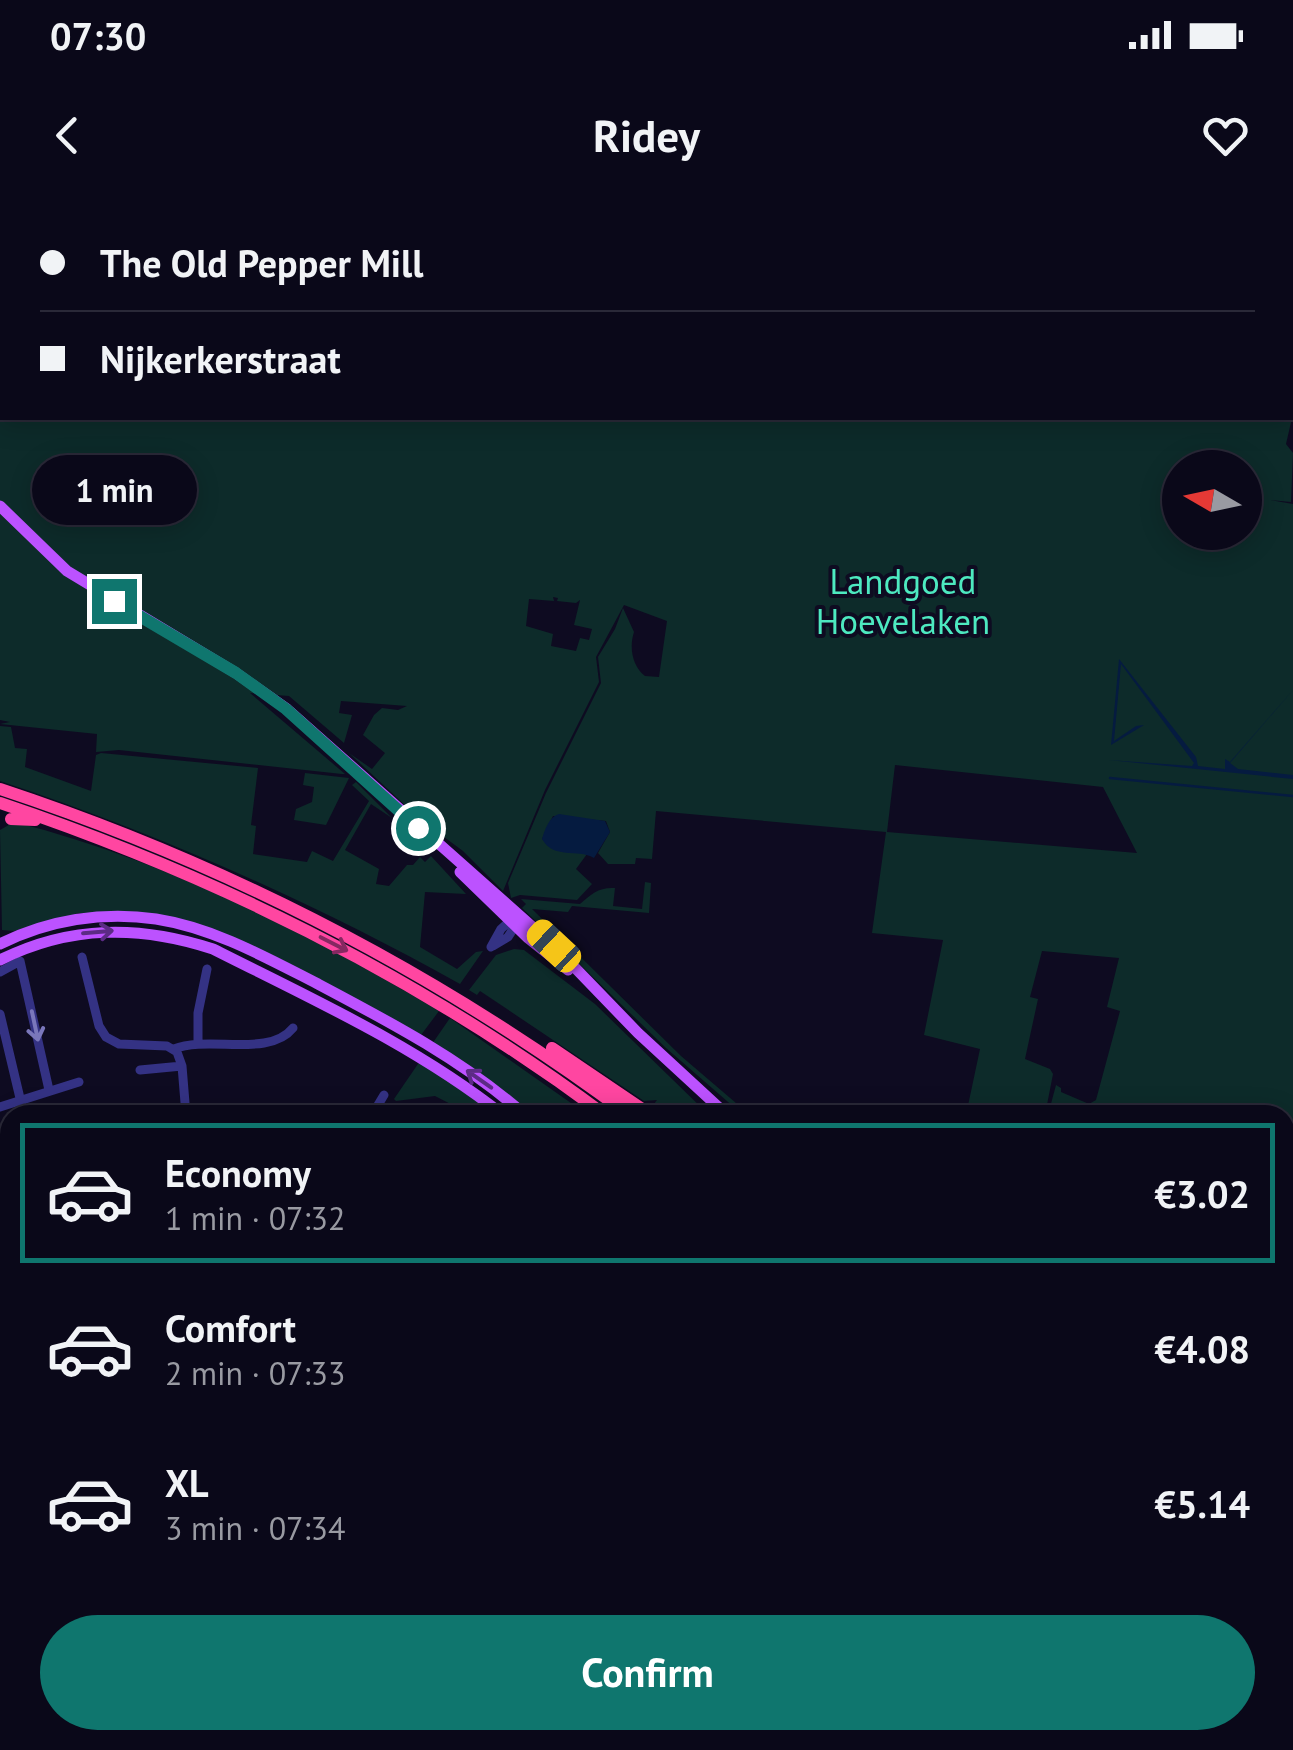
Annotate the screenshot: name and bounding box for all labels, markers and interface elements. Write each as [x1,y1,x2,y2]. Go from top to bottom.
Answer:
text: 07:30 [50,11,146,60]
text: Ridey [593,106,700,164]
icon: back [40,108,95,163]
icon: heart [1198,108,1253,163]
text: The Old Pepper Mill [100,238,423,287]
text: Nijkerkerstraat [100,334,341,383]
north arrow [1162,450,1262,550]
map controls [1162,450,1262,550]
callout: 1 min [32,456,196,526]
text: 1 min [75,469,154,511]
park label: Landgoed Hoevelaken [816,558,990,644]
route end [92,579,137,624]
route start [396,806,441,851]
car [522,915,586,977]
one-way arrow [81,922,113,941]
one-way arrow [318,935,348,955]
one-way arrow [26,1009,45,1041]
one-way arrow [465,1069,493,1090]
icon: car [45,1148,135,1238]
text: Economy [165,1148,311,1197]
text: €3.02 [1154,1169,1250,1218]
text: 1 min · 07:32 [165,1197,345,1239]
icon: car [45,1303,135,1393]
text: Comfort [165,1303,296,1352]
text: €4.08 [1154,1324,1250,1373]
text: 2 min · 07:33 [165,1352,345,1394]
icon: car [45,1458,135,1548]
text: XL [165,1458,209,1507]
text: €5.14 [1154,1479,1250,1528]
text: 3 min · 07:34 [165,1507,345,1549]
button: Confirm [40,1615,1255,1730]

